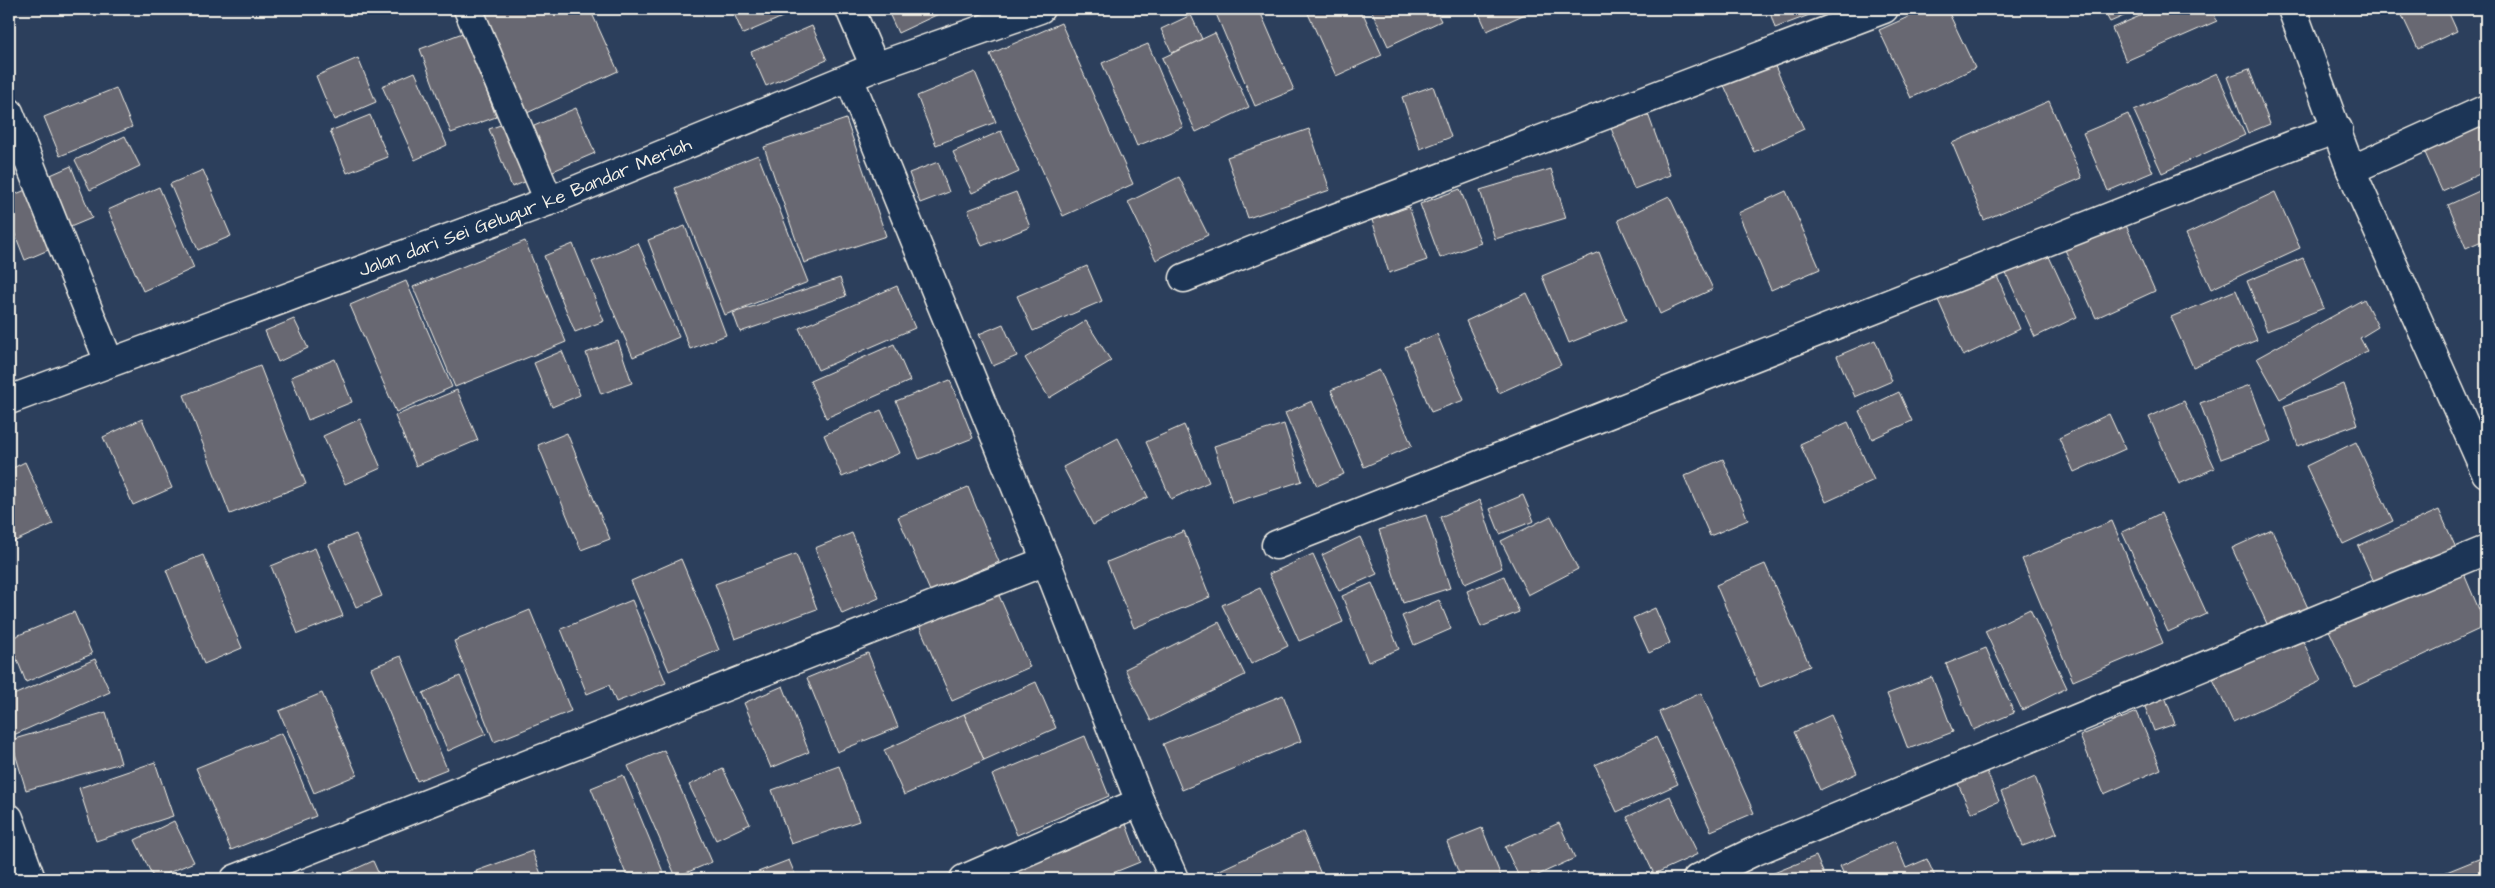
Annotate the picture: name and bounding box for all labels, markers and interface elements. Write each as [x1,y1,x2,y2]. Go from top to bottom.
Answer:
street label: Jalan dari Sei Gelugur ke Bandar Meriah [355,130,696,283]

